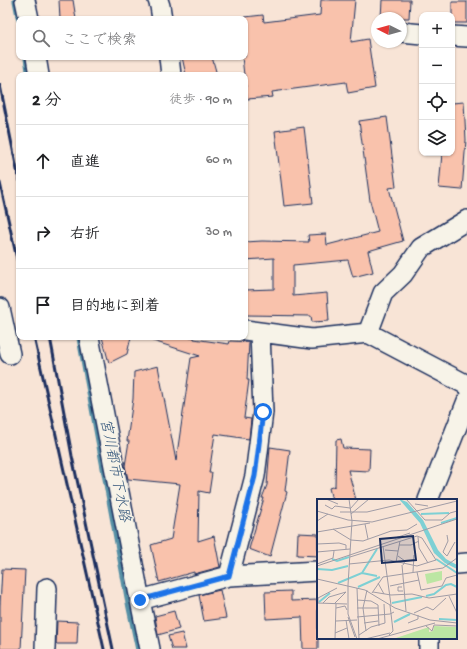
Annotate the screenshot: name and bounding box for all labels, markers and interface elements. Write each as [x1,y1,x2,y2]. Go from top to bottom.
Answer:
north arrow [371,12,407,48]
map controls [419,12,455,156]
button: + [419,12,455,48]
search box [16,16,248,60]
icon: search [30,27,52,49]
text: ここで検索 [62,32,137,50]
button: − [419,48,455,84]
button: locate [419,84,455,120]
text: 2 分 [32,92,61,112]
text: 徒歩 · 90 m [170,93,232,108]
button: layers [419,120,455,156]
icon: ahead [32,150,54,172]
text: 60 m [206,153,232,168]
text: 直進 [70,154,100,172]
icon: right [32,222,54,244]
text: 30 m [206,225,232,240]
text: 右折 [70,226,100,244]
icon: arrive [32,294,54,316]
text: 目的地に到着 [70,298,160,316]
route start [254,403,272,421]
water label: 宮川都市下水路 [95,417,134,525]
inset map [317,499,457,639]
route end [131,591,149,609]

